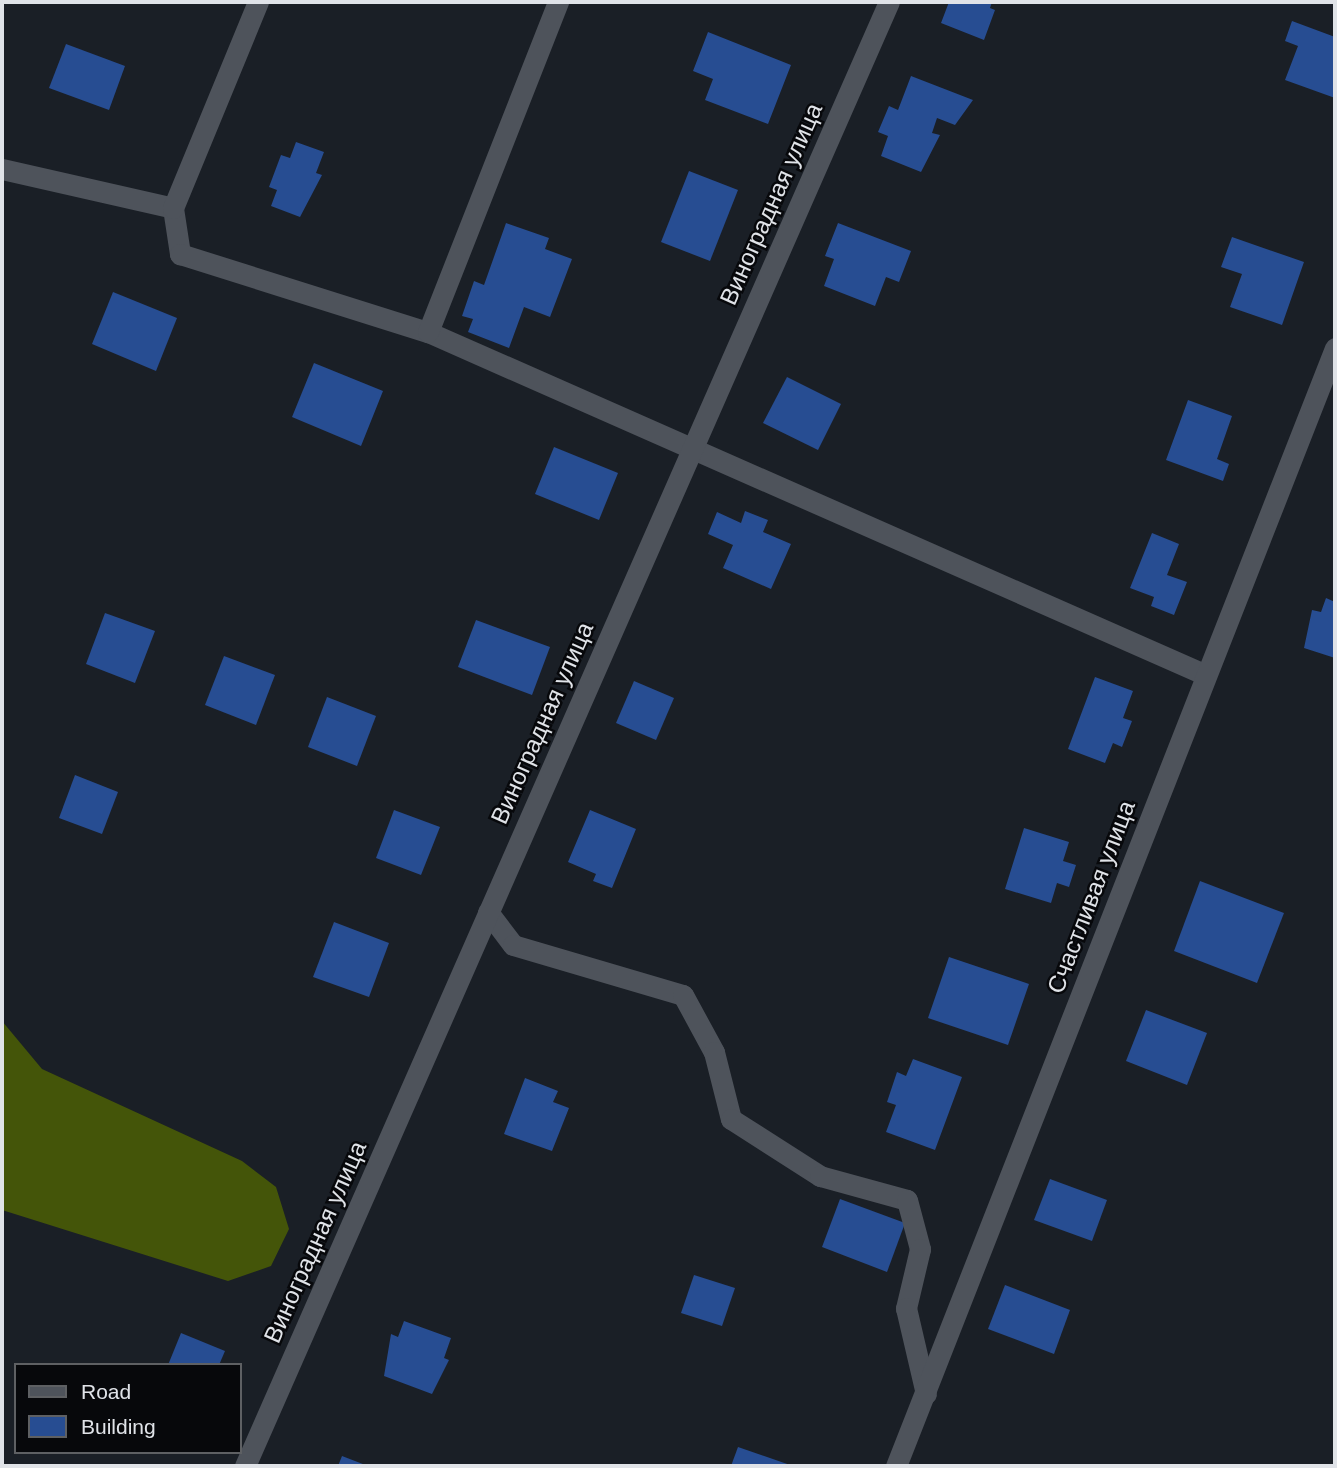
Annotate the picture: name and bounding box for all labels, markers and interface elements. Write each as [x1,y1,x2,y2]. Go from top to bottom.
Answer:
street label: Виноградная улица [714,99,828,309]
street label: Виноградная улица [485,618,599,828]
street label: Счастливая улица [1041,796,1141,998]
street label: Виноградная улица [258,1137,372,1347]
legend [14,1363,242,1454]
text: Road [81,1380,131,1403]
text: Building [81,1415,156,1438]

